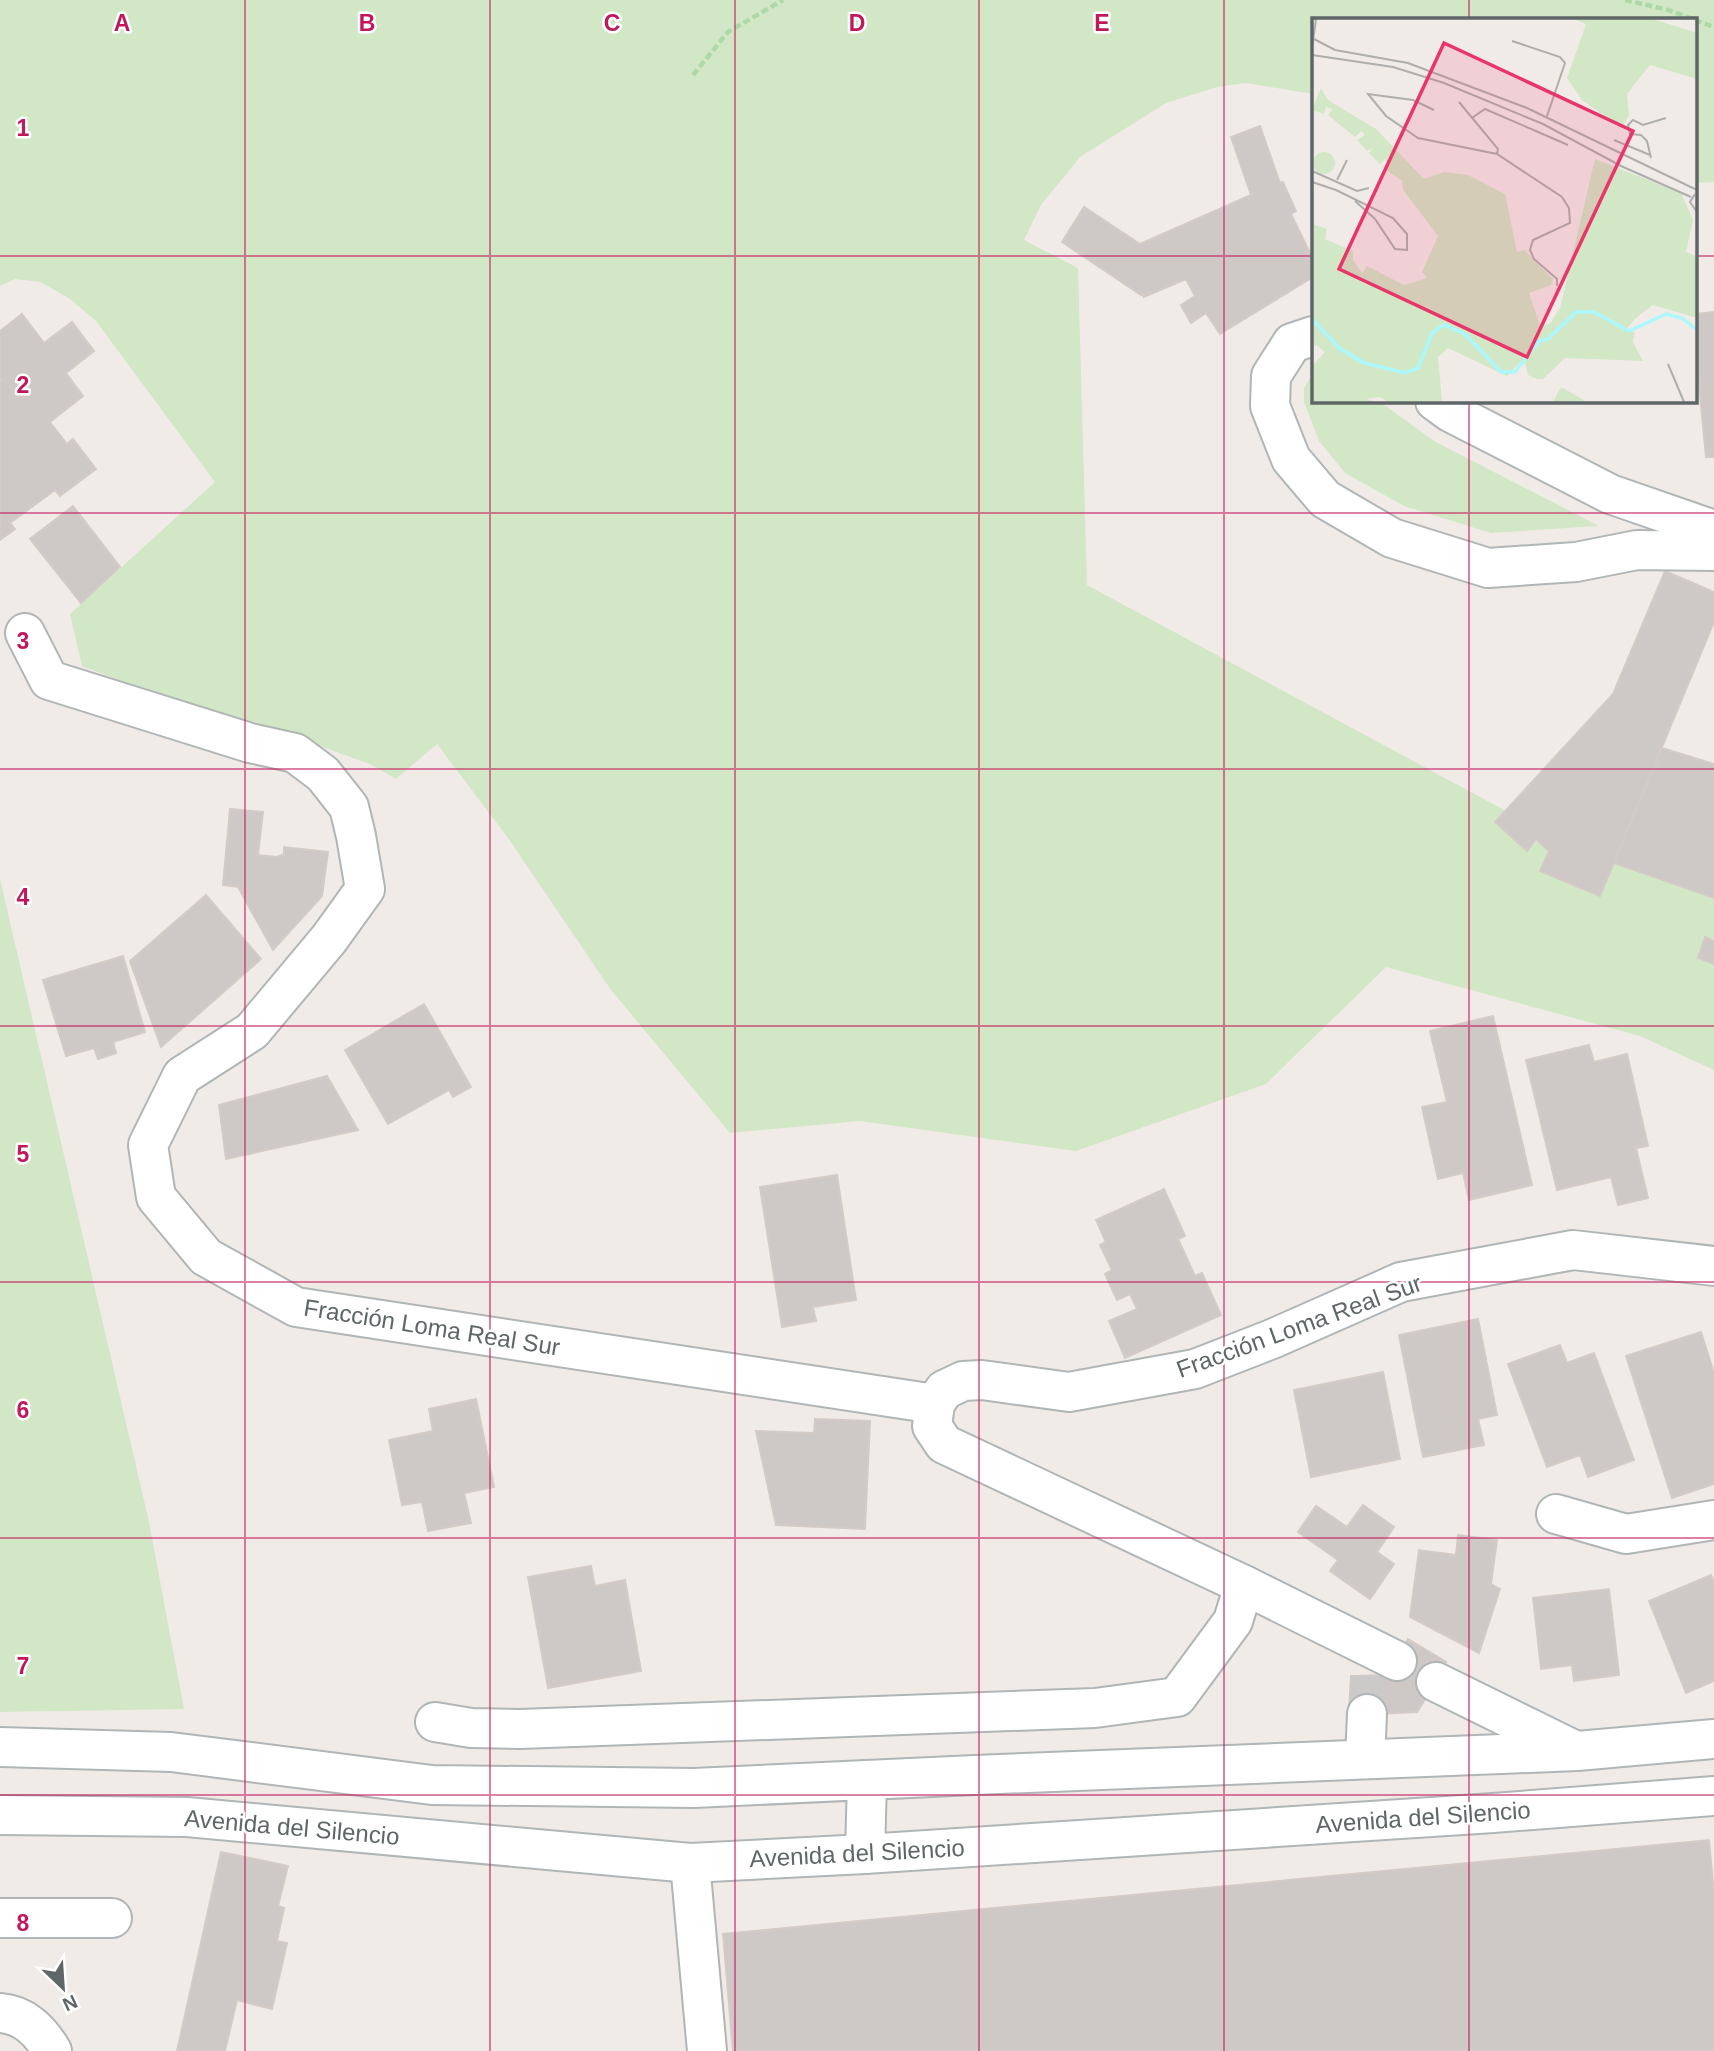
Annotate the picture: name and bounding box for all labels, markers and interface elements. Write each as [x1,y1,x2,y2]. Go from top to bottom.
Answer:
text: A [114,10,130,36]
text: B [359,10,375,36]
text: C [604,10,620,36]
text: D [849,10,865,36]
text: E [1094,10,1110,36]
inset map [1312,18,1696,402]
text: 1 [17,115,30,141]
text: 2 [17,372,29,398]
text: 3 [17,628,29,654]
text: 4 [17,884,30,910]
text: 5 [17,1141,30,1167]
street label: Fracción Loma Real Sur [1173,1269,1425,1383]
street label: Fracción Loma Real Sur [302,1293,562,1361]
text: 6 [17,1397,29,1423]
text: 7 [17,1653,29,1679]
street label: Avenida del Silencio [1314,1796,1532,1838]
street label: Avenida del Silencio [183,1804,401,1850]
street label: Avenida del Silencio [749,1834,965,1872]
text: 8 [17,1910,30,1936]
north arrow [28,1953,98,2023]
text: N [59,1991,81,2015]

